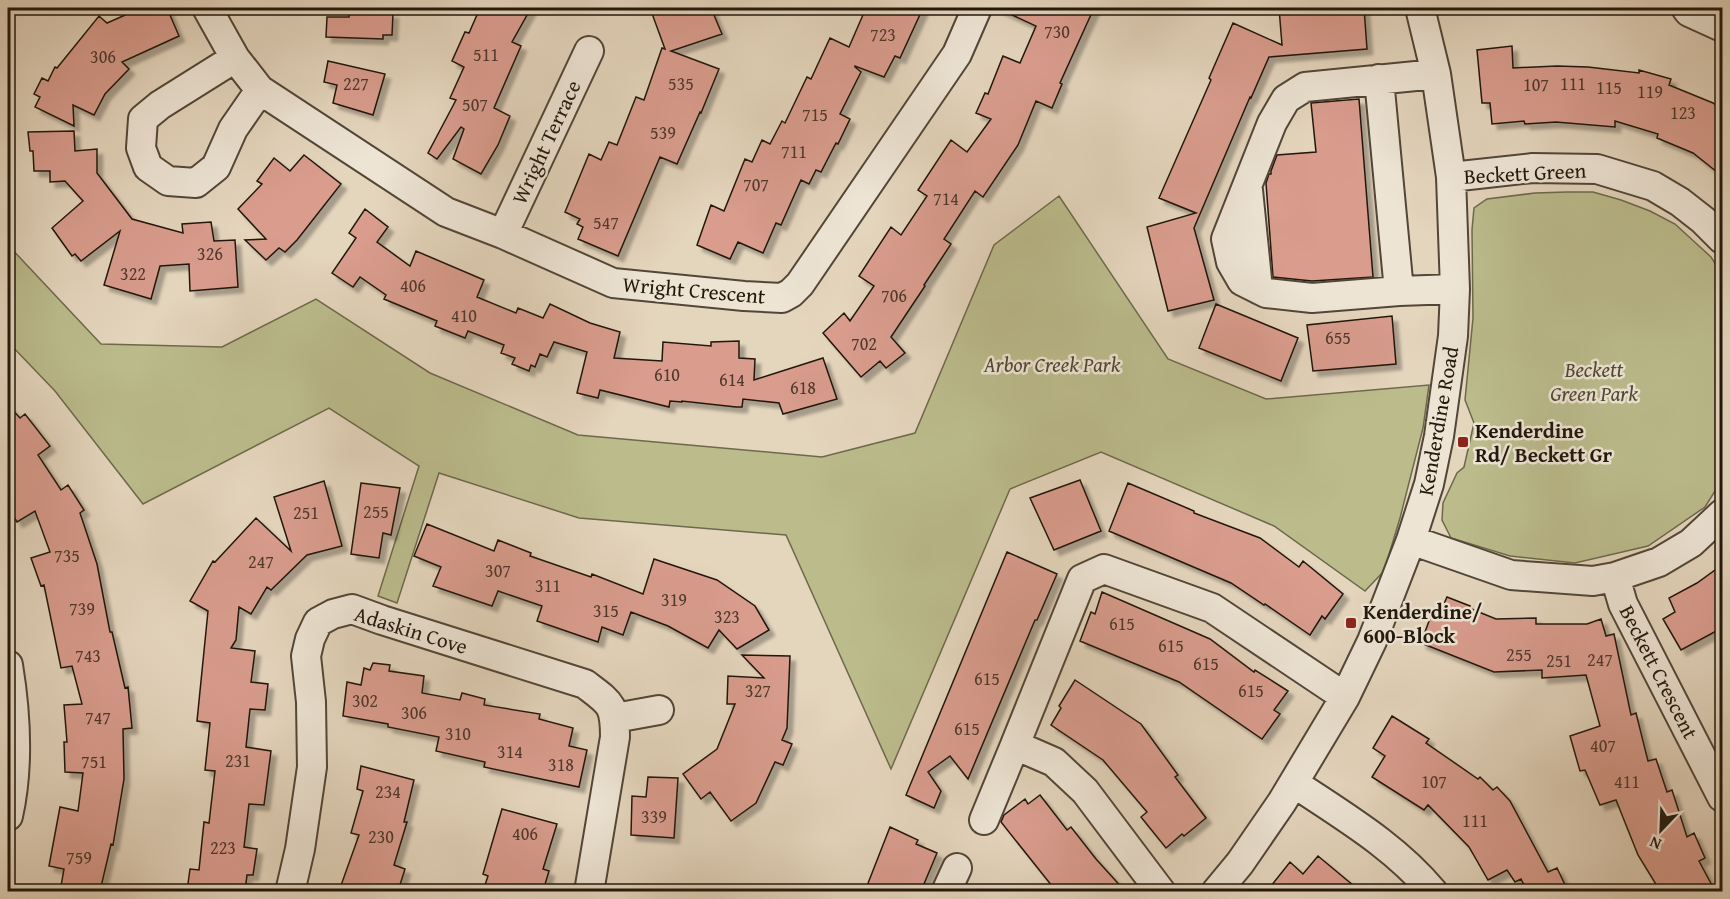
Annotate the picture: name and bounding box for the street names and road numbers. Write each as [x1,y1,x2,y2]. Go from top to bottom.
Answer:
street label: Wright Terrace [504,75,588,209]
street label: Beckett Green [1463,154,1587,192]
street label: Wright Crescent [621,268,767,312]
street label: Kenderdine Road [1410,343,1467,498]
street label: Adaskin Cove [351,598,471,662]
street label: Beckett Crescent [1612,600,1706,745]

